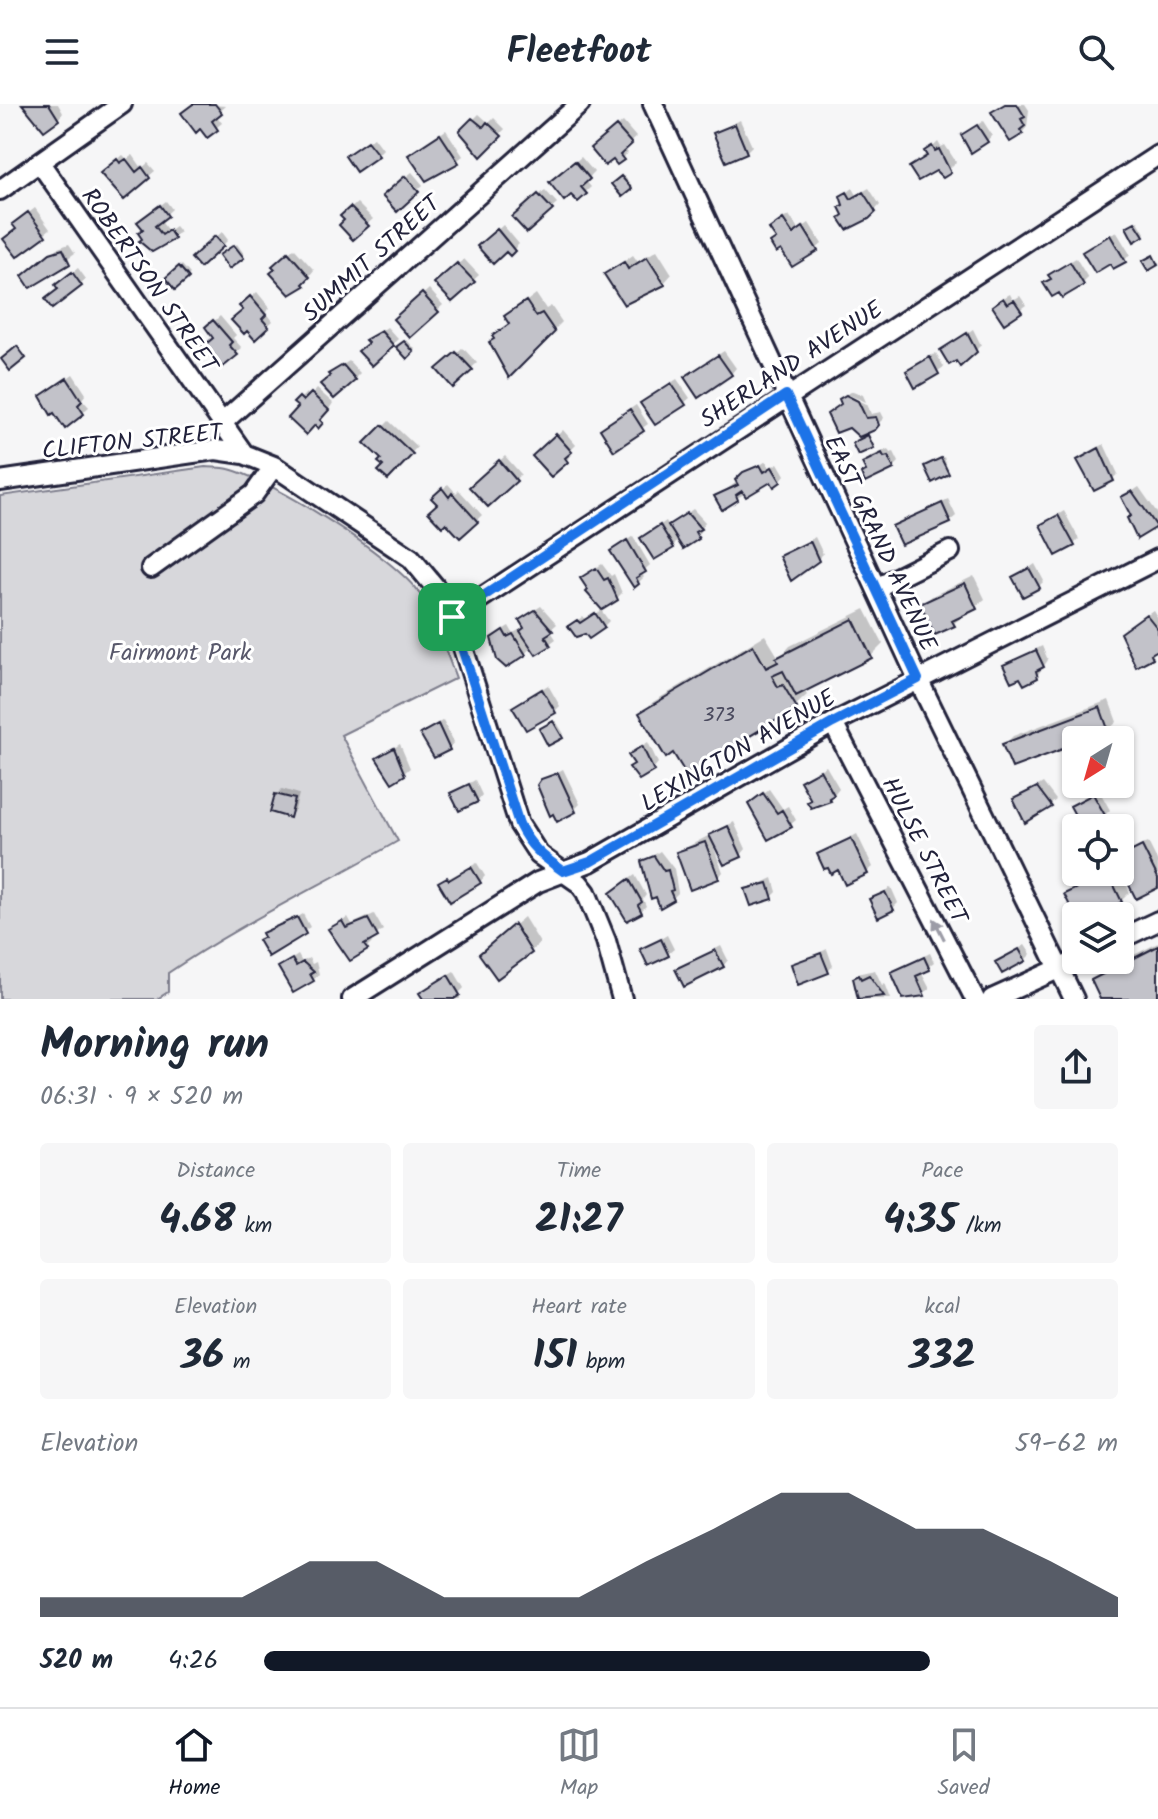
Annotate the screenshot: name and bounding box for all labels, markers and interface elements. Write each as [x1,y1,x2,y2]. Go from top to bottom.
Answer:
text: Fleetfoot [506,24,652,81]
icon: menu [40,30,84,74]
icon: search [1074,30,1118,74]
street label: ROBERTSON STREET [70,180,229,383]
street label: SUMMIT STREET [294,185,452,332]
street label: SHERLAND AVENUE [692,291,892,439]
street label: CLIFTON STREET [40,413,227,471]
street label: EAST GRAND AVENUE [812,429,947,659]
pin [418,583,486,651]
icon: arrive [430,595,474,639]
park label: Fairmont Park [109,634,252,673]
street label: LEXINGTON AVENUE [634,679,845,823]
house number: 373 [703,700,735,732]
north arrow [1062,726,1134,798]
map controls [1062,726,1134,974]
street label: HULSE STREET [870,770,978,933]
button: locate [1062,814,1134,886]
button: layers [1062,902,1134,974]
one-way arrow [932,918,946,941]
text: Morning run [40,1011,269,1081]
button: share [1034,1025,1118,1109]
text: 06:31 · 9 × 520 m [40,1076,243,1118]
text: Distance [176,1154,255,1189]
text: Time [557,1154,601,1189]
text: Pace [921,1154,963,1189]
text: 4.68 [159,1189,236,1253]
text: 21:27 [535,1189,623,1253]
text: 4:35 [883,1189,957,1253]
text: km [236,1209,272,1244]
text: /km [957,1209,1001,1244]
text: Elevation [174,1290,257,1325]
text: Heart rate [531,1290,627,1325]
text: kcal [924,1290,960,1325]
text: 36 [181,1325,224,1389]
text: 151 [533,1325,577,1389]
text: 332 [909,1325,976,1389]
text: m [224,1345,251,1380]
text: bpm [577,1345,625,1380]
text: Elevation [40,1423,138,1465]
text: 59–62 m [1015,1423,1118,1465]
text: 520 m [40,1640,113,1682]
text: 4:26 [168,1640,218,1682]
tab: Home [168,1723,220,1806]
tab: Map [557,1723,601,1806]
tab: Saved [938,1723,990,1806]

